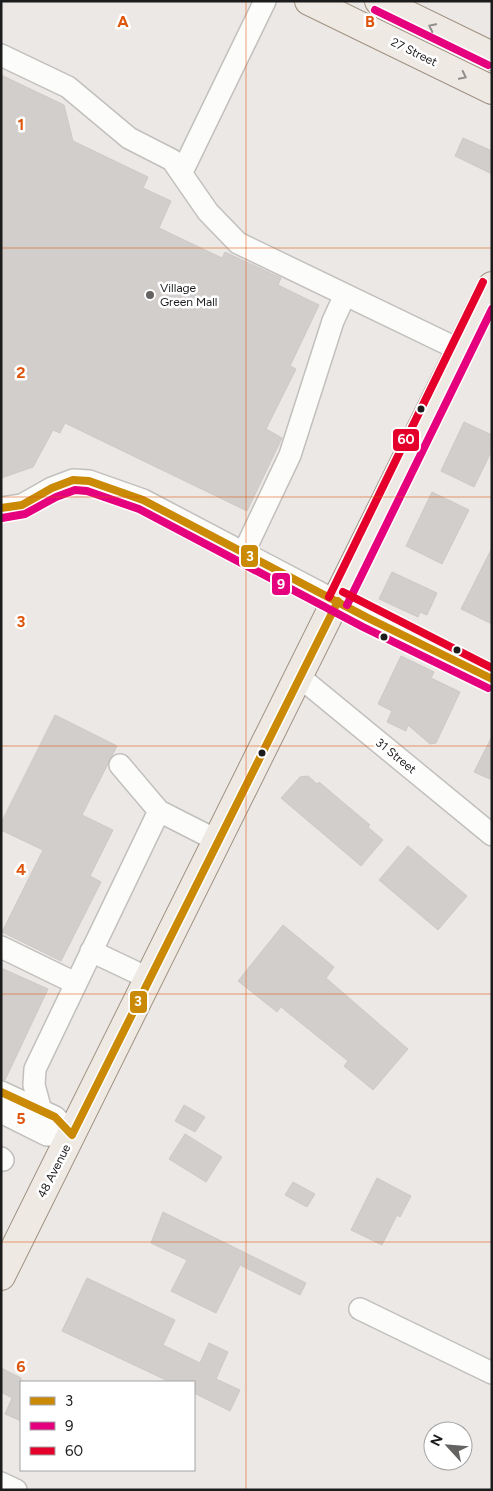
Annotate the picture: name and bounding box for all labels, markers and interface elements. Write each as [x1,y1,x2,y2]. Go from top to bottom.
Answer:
text: A [117,12,129,31]
text: B [365,12,375,31]
one-way arrow [428,23,437,33]
street label: 27 Street [389,35,440,69]
one-way arrow [458,70,467,80]
text: 1 [18,115,24,134]
place label: Village Green Mall [160,281,218,309]
marker: Village Green Mall [144,289,156,301]
text: 2 [16,363,26,382]
unlabelled marker [416,404,426,414]
line badge: 60 [392,428,420,452]
text: 60 [397,431,415,448]
line badge: 3 [240,544,259,568]
text: 3 [246,548,254,565]
line badge: 9 [271,572,291,596]
text: 9 [277,576,285,593]
text: 3 [17,612,26,631]
unlabelled marker [379,632,389,642]
unlabelled marker [452,645,462,655]
street label: 31 Street [373,735,419,777]
unlabelled marker [257,748,267,758]
text: 4 [16,860,26,879]
line badge: 3 [129,990,148,1014]
text: 3 [134,993,142,1010]
text: 5 [16,1109,26,1128]
street label: 48 Avenue [35,1141,74,1200]
text: 6 [16,1357,26,1376]
legend [20,1381,195,1471]
text: 3 [65,1392,73,1410]
text: 9 [65,1417,74,1435]
north arrow [423,1421,473,1471]
text: N [427,1432,447,1449]
text: 60 [65,1442,83,1460]

